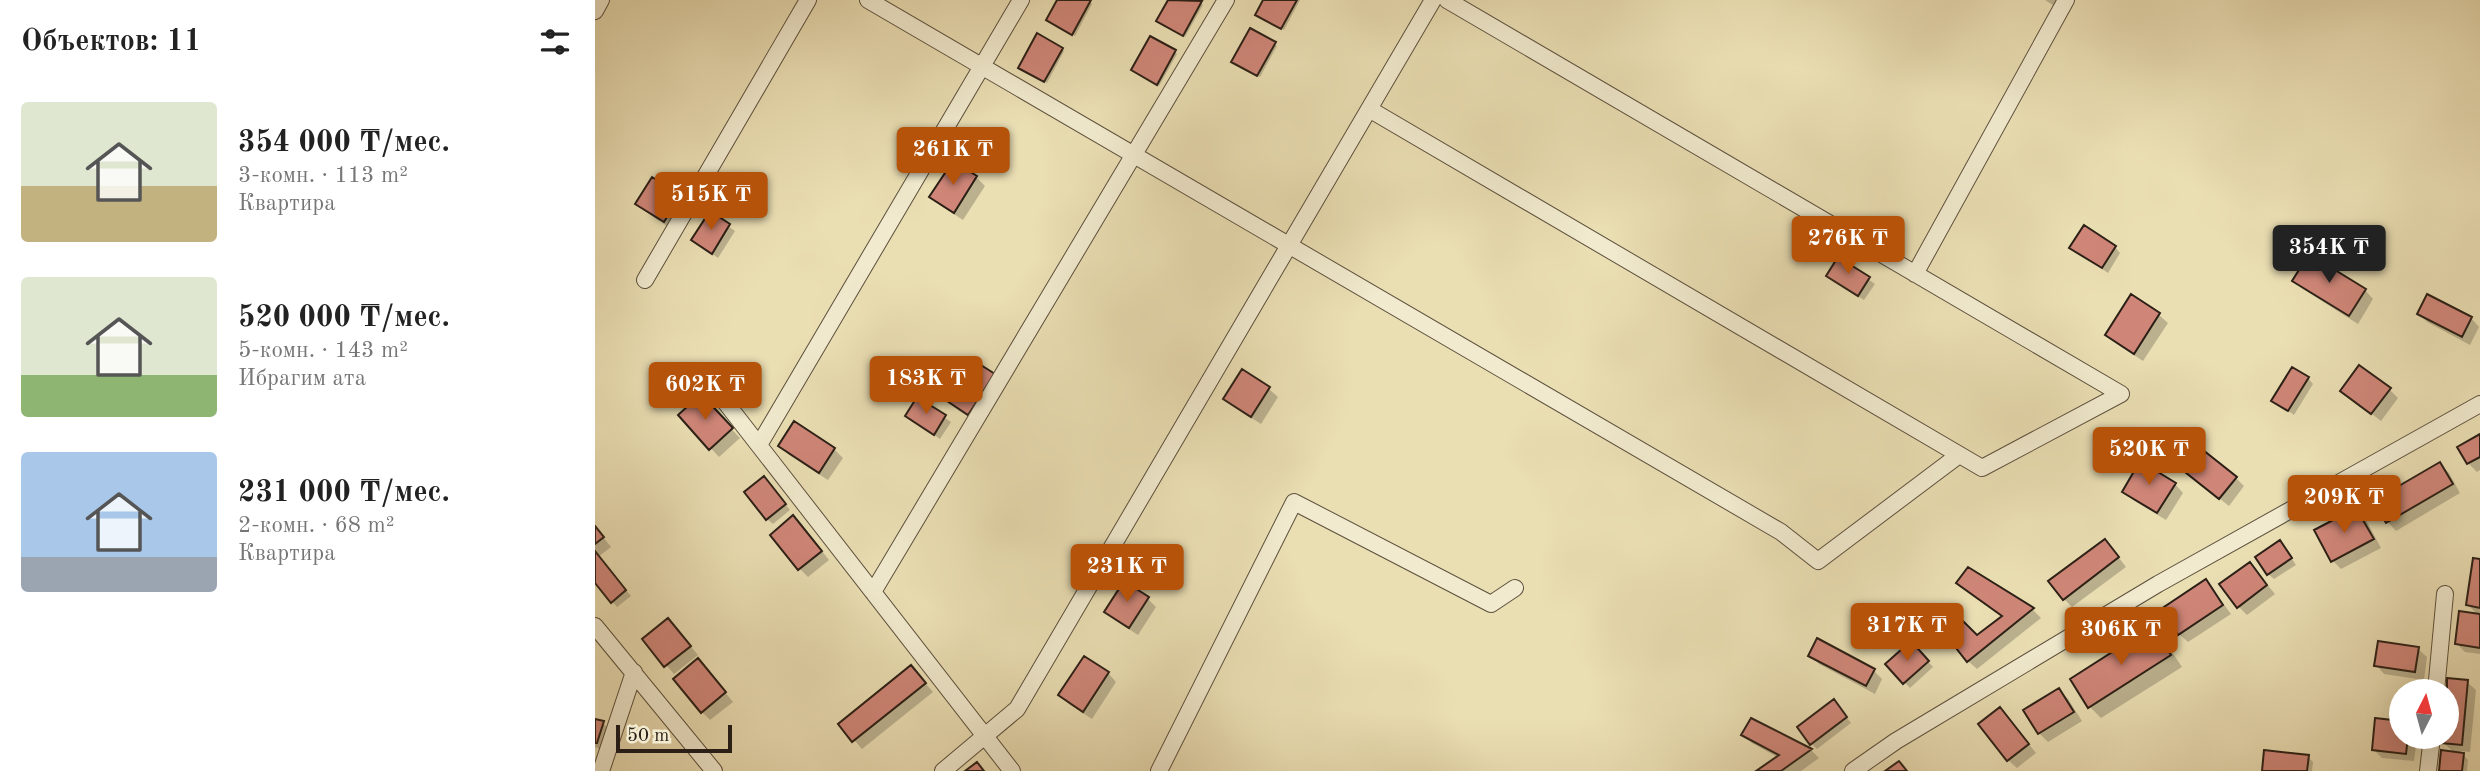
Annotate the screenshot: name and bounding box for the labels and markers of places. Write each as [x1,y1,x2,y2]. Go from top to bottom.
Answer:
pin: 261K ₸ [896,128,1010,187]
pin: 515K ₸ [654,173,768,232]
pin: 276K ₸ [1791,216,1905,276]
pin: 354K ₸ [2272,226,2386,285]
pin: 183K ₸ [869,356,983,416]
pin: 602K ₸ [648,362,762,422]
pin: 520K ₸ [2092,428,2206,487]
pin: 209K ₸ [2287,476,2401,535]
pin: 231K ₸ [1070,544,1184,604]
pin: 317K ₸ [1850,604,1964,663]
pin: 306K ₸ [2064,608,2178,667]

